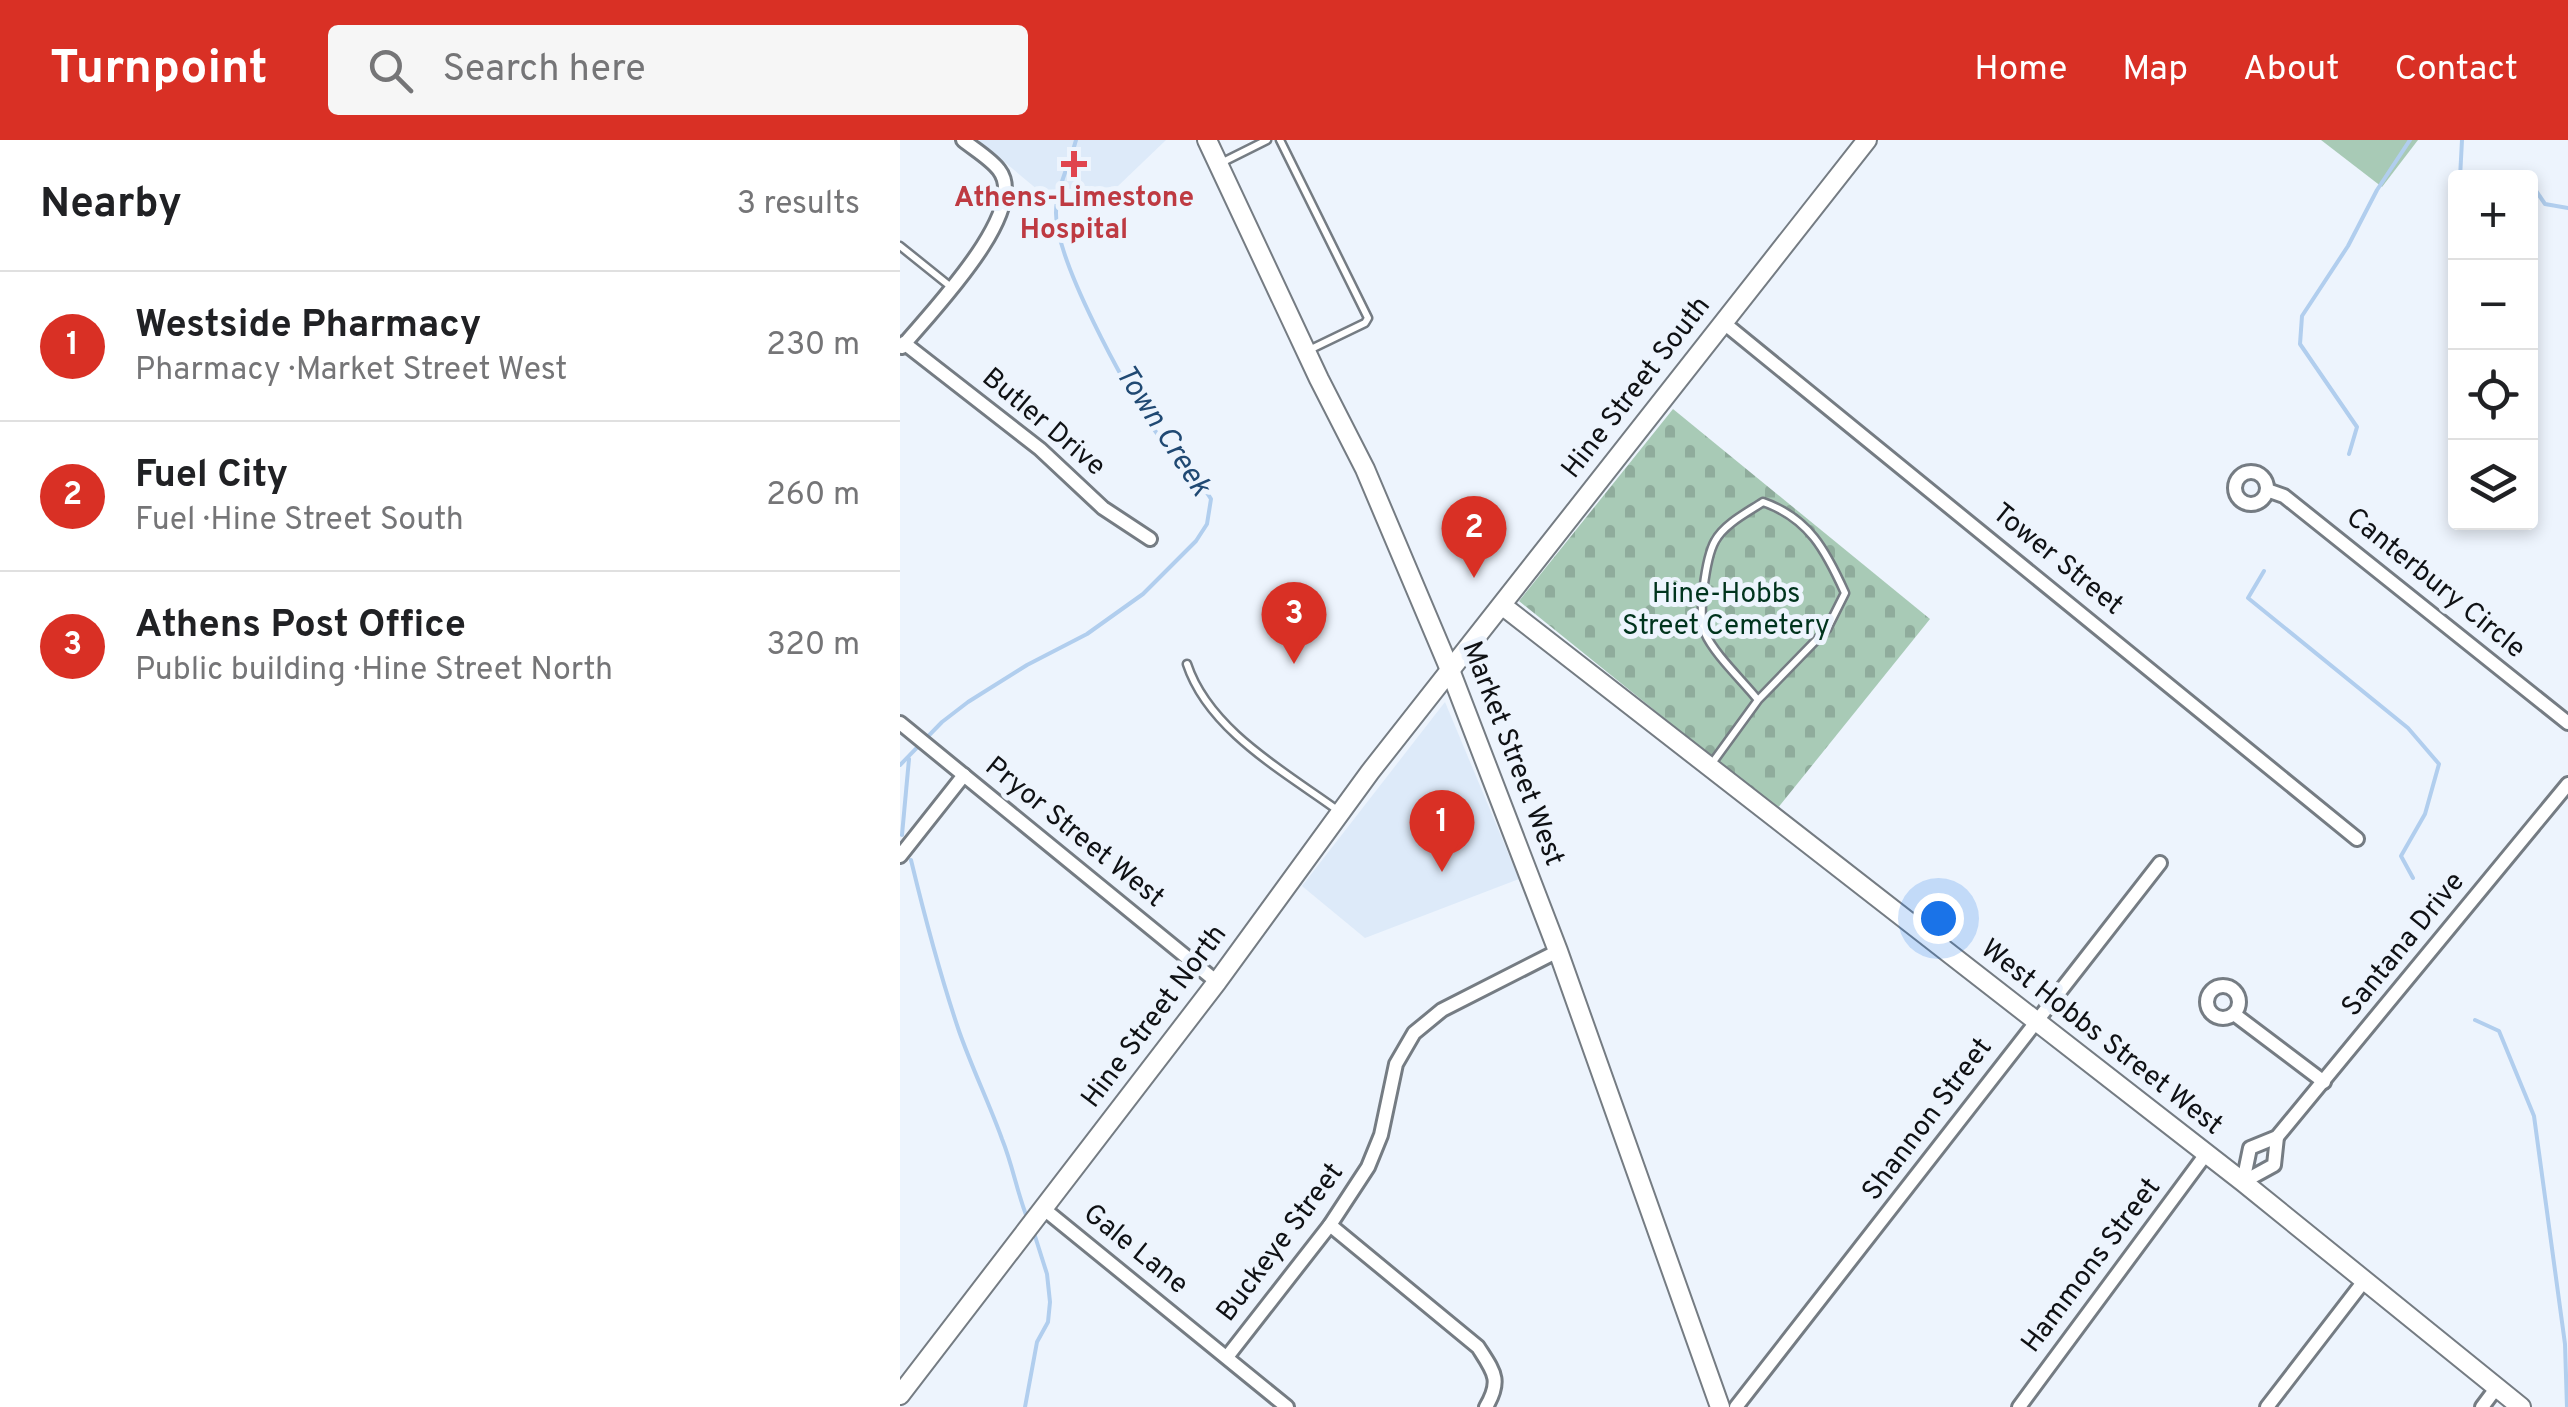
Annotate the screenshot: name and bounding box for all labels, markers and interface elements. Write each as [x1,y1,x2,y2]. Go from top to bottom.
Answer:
search box [328,25,1028,115]
text: Turnpoint [50,40,268,100]
icon: search [363,43,418,98]
text: Search here [443,46,646,95]
text: Home [1974,48,2067,92]
text: Map [2122,48,2188,92]
text: About [2243,48,2339,92]
text: Contact [2394,48,2518,92]
marker: Athens-Limestone Hospital [1061,151,1087,177]
map controls [2448,170,2538,530]
button: + [2448,170,2538,260]
text: Nearby [40,179,182,232]
place label: Athens-Limestone Hospital [954,181,1194,249]
text: 3 results [737,185,860,225]
button: − [2448,260,2538,350]
street label: Hine Street South [1555,290,1719,486]
text: Westside Pharmacy [135,302,481,351]
text: 1 [66,326,79,366]
text: 230 m [766,326,860,366]
button: locate [2448,350,2538,440]
text: Pharmacy · Market Street West [135,351,567,391]
water label: Town Creek [1106,358,1219,504]
street label: Butler Drive [974,361,1112,485]
button: layers [2448,440,2538,530]
text: Fuel City [135,452,288,501]
text: 2 [63,476,82,516]
text: 260 m [766,476,860,516]
pin: 2 [1442,496,1506,578]
street label: Tower Street [1984,496,2130,624]
street label: Canterbury Circle [2338,500,2532,668]
text: Fuel · Hine Street South [135,501,464,541]
park label: Hine-Hobbs Street Cemetery [1622,577,1830,645]
pin: 3 [1262,582,1326,664]
text: Athens Post Office [135,602,466,651]
text: 3 [63,626,82,666]
text: 320 m [767,626,860,666]
street label: Market Street West [1453,637,1571,871]
text: Public building · Hine Street North [135,651,613,691]
street label: Pryor Street West [977,750,1171,916]
pin: 1 [1410,790,1474,872]
street label: Santana Drive [2335,865,2473,1025]
your location [1913,893,1964,944]
street label: Hine Street North [1074,918,1236,1116]
street label: West Hobbs Street West [1972,932,2230,1144]
street label: Shannon Street [1855,1031,2001,1209]
street label: Buckeye Street [1209,1156,1353,1330]
street label: Hammons Street [2014,1171,2170,1361]
street label: Gale Lane [1075,1197,1195,1303]

